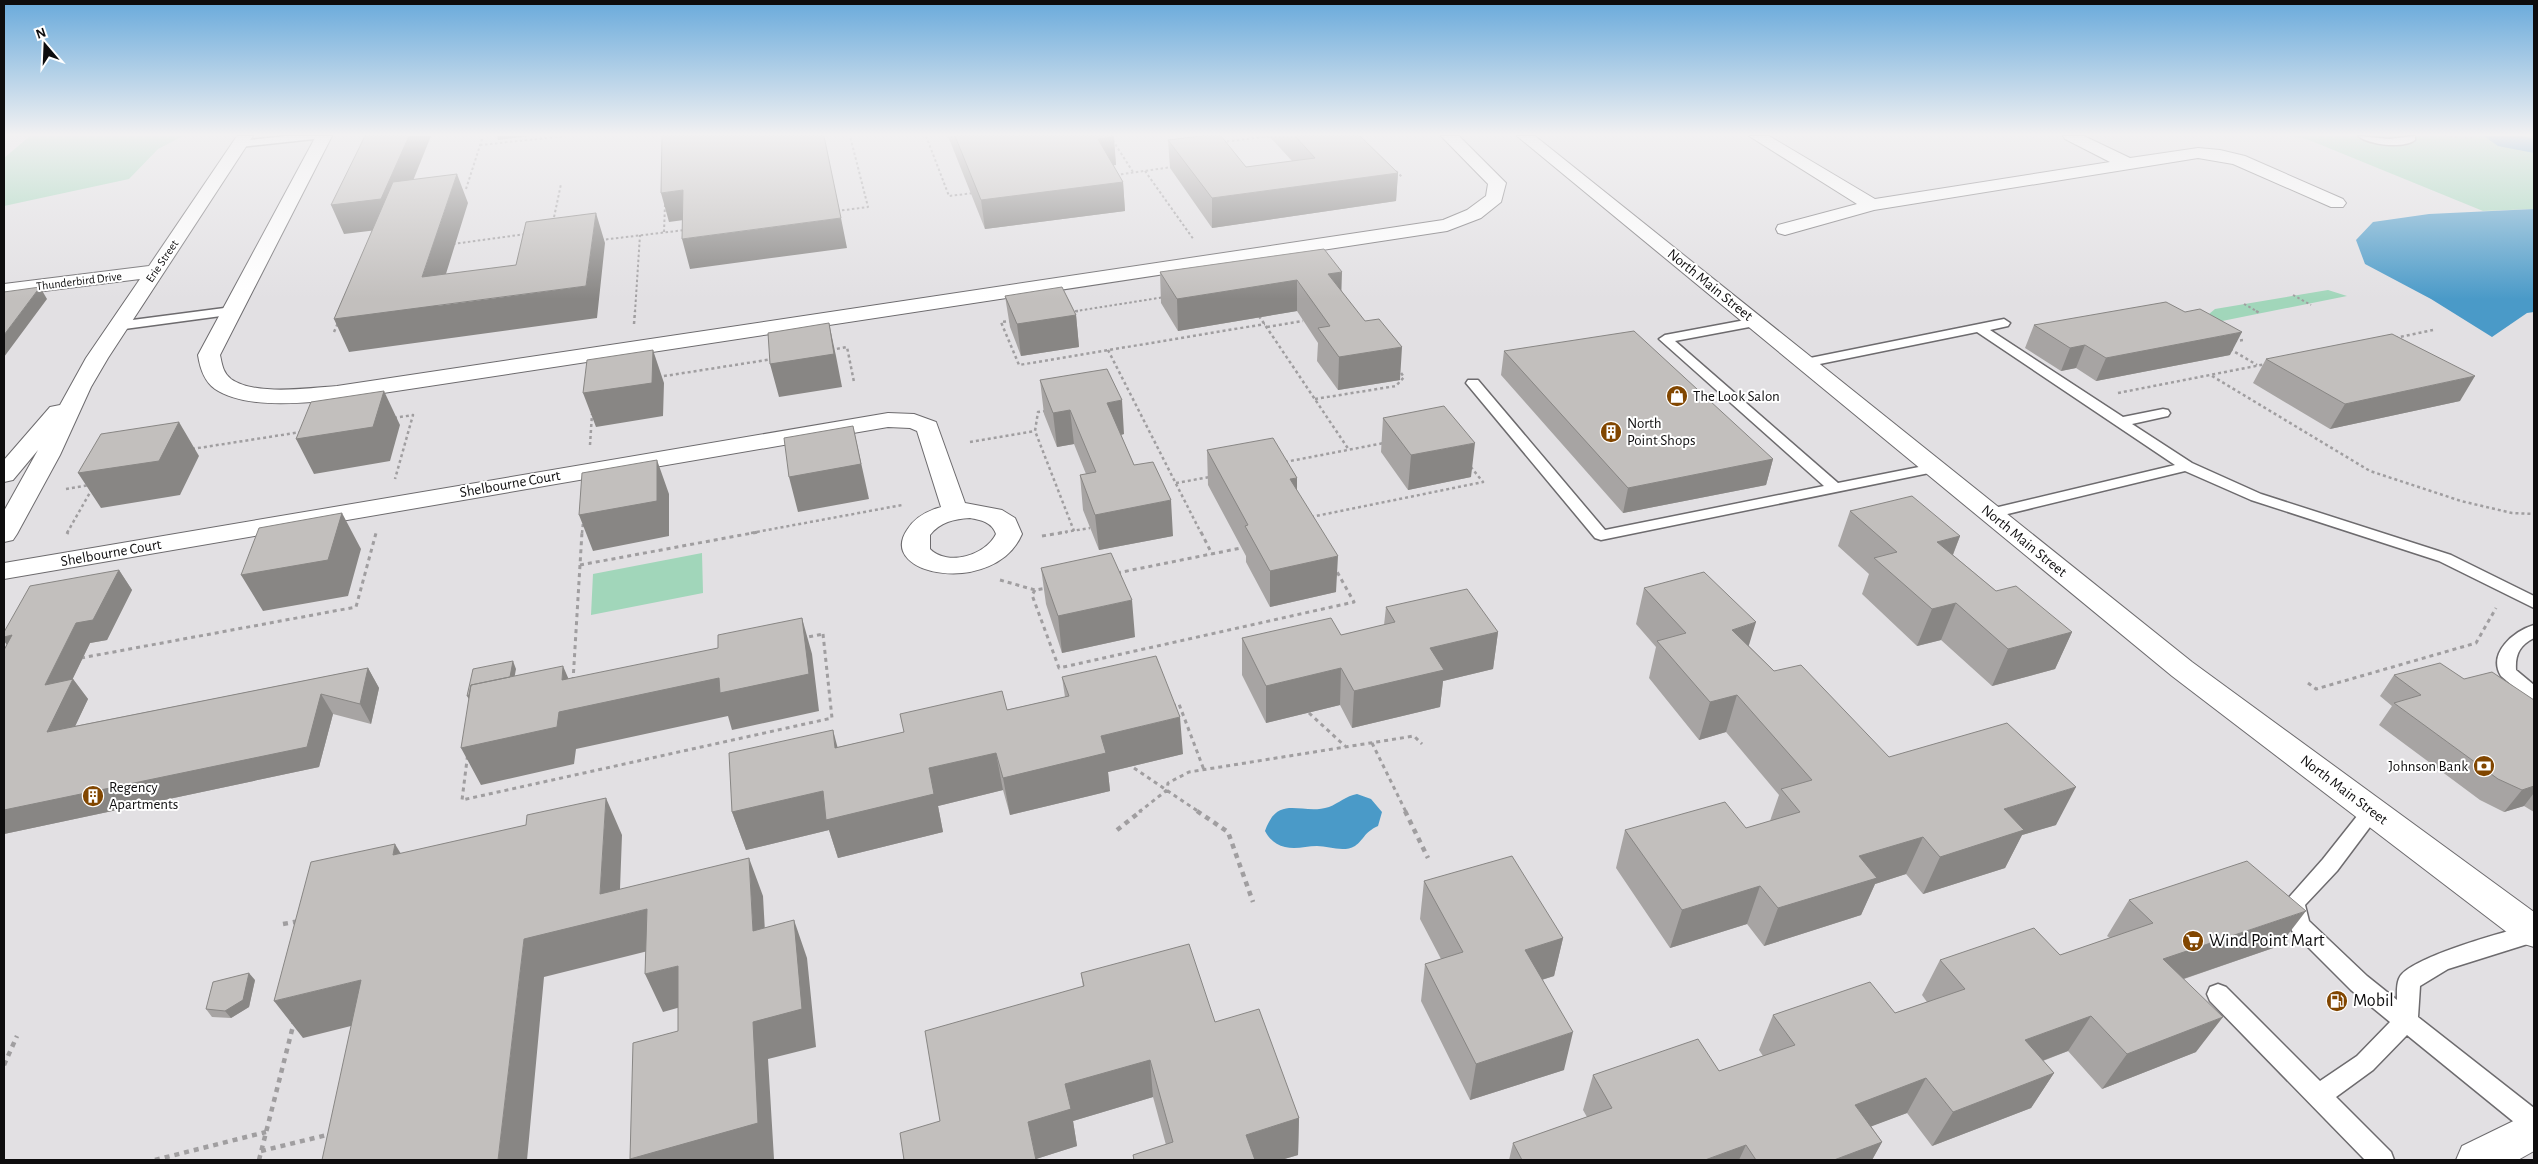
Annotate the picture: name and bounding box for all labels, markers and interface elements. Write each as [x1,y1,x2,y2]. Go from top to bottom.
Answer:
north arrow [20,20,70,70]
text: N [34,25,48,42]
street label: Erie Street [144,238,181,284]
street label: North Main Street [1665,246,1756,324]
street label: Thunderbird Drive [36,270,122,292]
shop icon: The Look Salon [1665,384,1689,408]
place label: The Look Salon [1693,389,1780,404]
place label: North Point Shops [1627,416,1695,448]
building icon: North Point Shops [1599,420,1623,444]
street label: Shelbourne Court [459,468,562,500]
street label: North Main Street [1979,502,2070,580]
street label: Shelbourne Court [60,537,163,569]
street label: North Main Street [2298,752,2391,828]
bank icon: Johnson Bank [2472,754,2496,778]
place label: Johnson Bank [2388,759,2468,774]
place label: Regency Apartments [109,780,178,812]
building icon: Regency Apartments [81,784,105,808]
supermarket icon: Wind Point Mart [2181,929,2205,953]
place label: Wind Point Mart [2209,932,2325,950]
fuel station icon: Mobil [2325,989,2349,1013]
place label: Mobil [2353,992,2394,1010]

